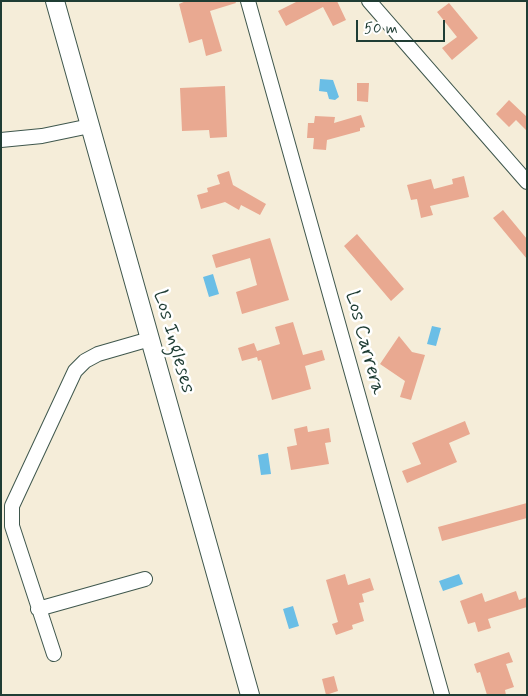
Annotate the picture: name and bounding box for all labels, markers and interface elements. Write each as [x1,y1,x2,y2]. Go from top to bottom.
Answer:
scale bar [358,10,447,42]
text: 50 m [364,19,398,39]
street label: Los Ingleses [147,288,199,396]
street label: Los Carrera [339,289,389,397]

